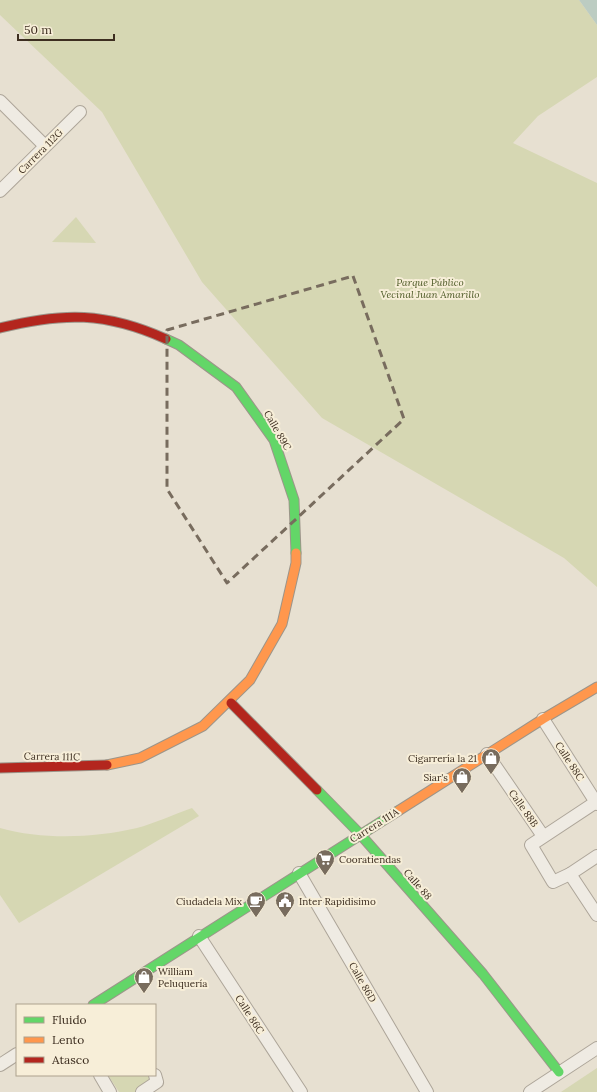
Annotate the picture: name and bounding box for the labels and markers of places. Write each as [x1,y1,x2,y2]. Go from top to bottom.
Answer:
shop icon: Cigarrería la 21 [480,747,502,775]
place label: Cigarrería la 21 [408,752,477,765]
shop icon: Siar's [451,766,473,794]
place label: Siar's [423,771,448,784]
supermarket icon: Cooratiendas [314,848,336,876]
place label: Cooratiendas [339,853,401,866]
cafe icon: Ciudadela Mix [245,890,267,918]
public building icon: Inter Rapidisimo [274,890,296,918]
place label: Ciudadela Mix [176,895,243,908]
place label: Inter Rapidisimo [299,895,376,908]
place label: William Peluquería [158,965,208,990]
shop icon: William Peluquería [133,966,155,994]

